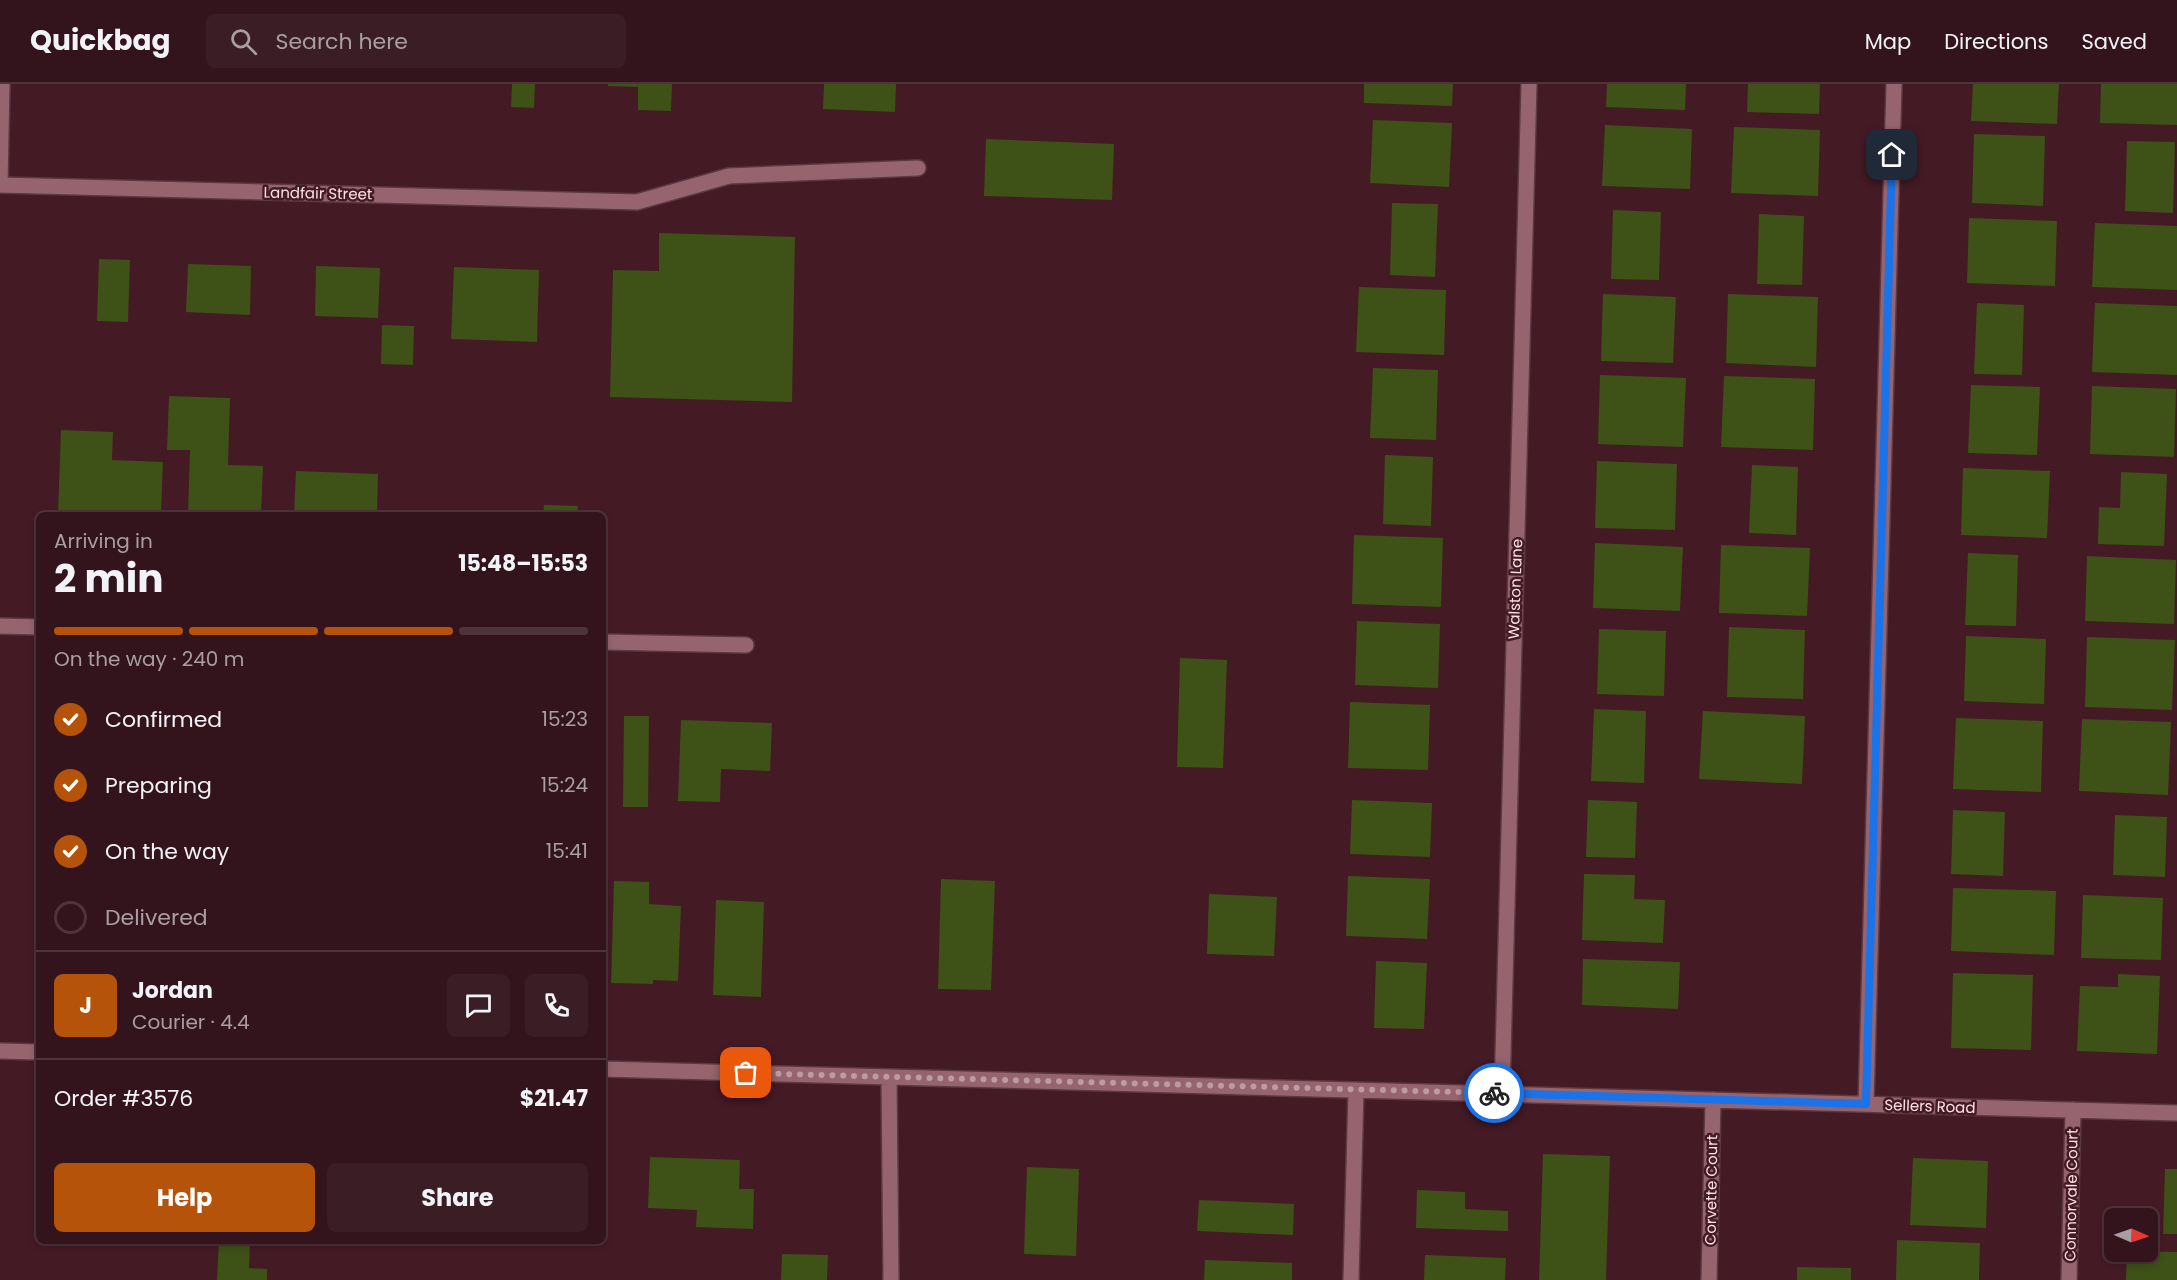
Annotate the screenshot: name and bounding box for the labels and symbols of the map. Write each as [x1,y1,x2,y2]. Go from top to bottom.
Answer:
pin [1866,129,1917,180]
street label: Landfair Street [263,182,373,204]
street label: Walston Lane [1503,538,1527,640]
pin [720,1047,771,1098]
courier [1464,1063,1524,1123]
street label: Sellers Road [1884,1094,1976,1118]
street label: Connorvale Court [2059,1128,2083,1262]
street label: Corvette Court [1700,1135,1722,1245]
north arrow [2104,1208,2158,1262]

